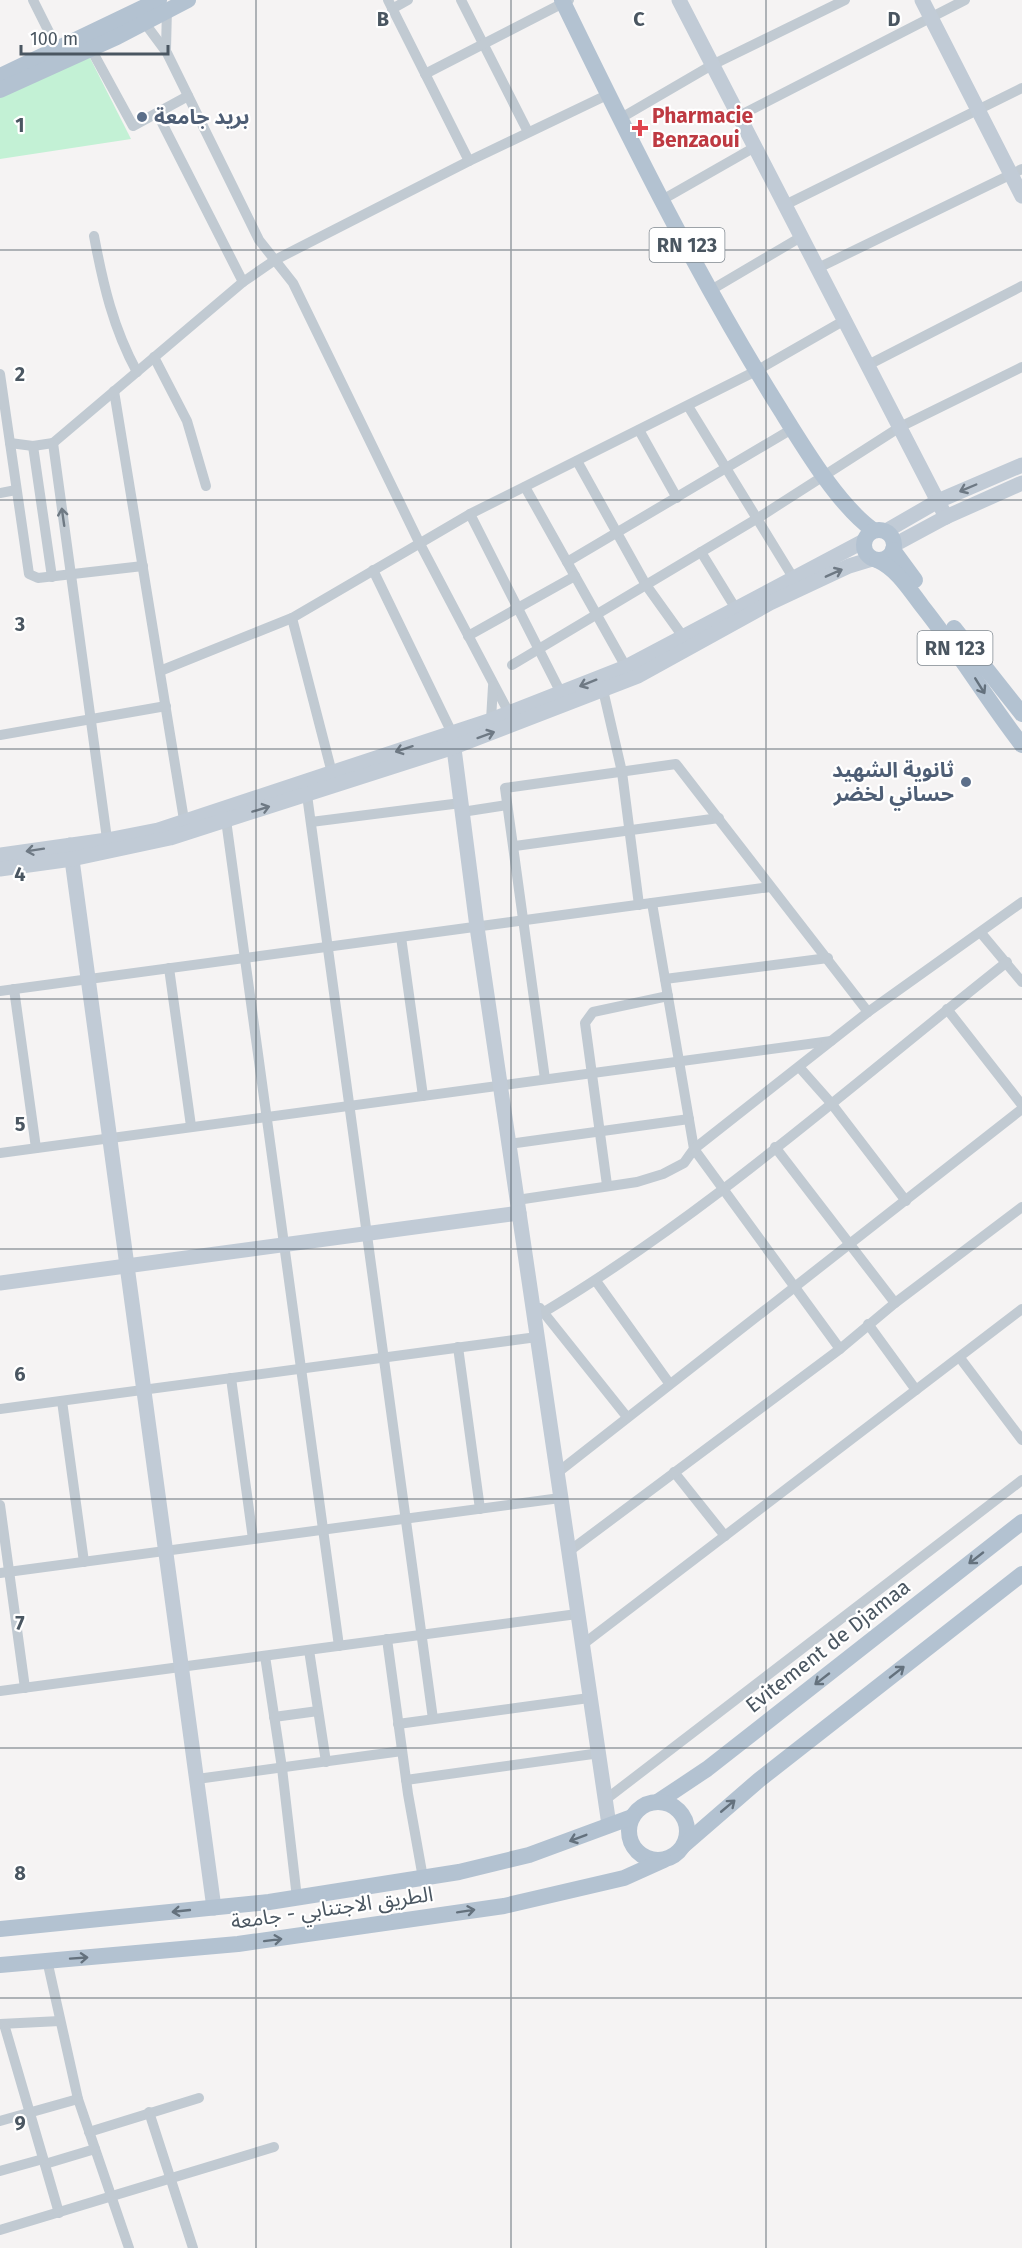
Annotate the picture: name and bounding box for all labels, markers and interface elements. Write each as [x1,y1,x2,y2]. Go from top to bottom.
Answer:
text: B [377,7,389,31]
text: C [633,7,645,31]
text: D [887,7,901,31]
scale bar [21,18,168,56]
text: 100 m [30,28,78,50]
place label: Pharmacie Benzaoui [652,103,753,153]
place label: بريد جامعة [154,104,249,130]
marker: بريد جامعة [135,110,149,124]
text: 1 [15,113,25,137]
marker: Pharmacie Benzaoui [633,121,647,135]
road number: RN 123 [650,228,724,262]
text: 2 [15,362,25,386]
one-way arrow [960,483,978,495]
one-way arrow [57,508,68,527]
one-way arrow [824,567,842,579]
text: 3 [14,612,25,636]
road number: RN 123 [918,631,992,665]
one-way arrow [974,677,986,694]
one-way arrow [579,678,597,689]
one-way arrow [476,729,495,740]
one-way arrow [395,744,414,755]
place label: ثانوية الشهيد حساني لخضر [832,757,954,811]
marker: ثانوية الشهيد حساني لخضر [959,775,973,789]
one-way arrow [251,803,270,814]
one-way arrow [26,845,45,856]
text: 4 [14,862,26,886]
text: 5 [15,1112,26,1136]
text: 6 [14,1362,26,1386]
one-way arrow [968,1552,984,1565]
street label: Evitement de Djamaa [740,1574,916,1718]
text: 7 [15,1611,25,1635]
one-way arrow [889,1665,905,1678]
one-way arrow [815,1672,831,1685]
one-way arrow [720,1799,736,1812]
one-way arrow [569,1833,588,1844]
text: 8 [14,1861,26,1885]
street label: الطريق الاجتنابي - جامعة [229,1881,435,1938]
one-way arrow [171,1906,191,1917]
one-way arrow [456,1906,476,1917]
one-way arrow [263,1934,283,1945]
one-way arrow [69,1952,89,1963]
text: 9 [14,2111,26,2135]

